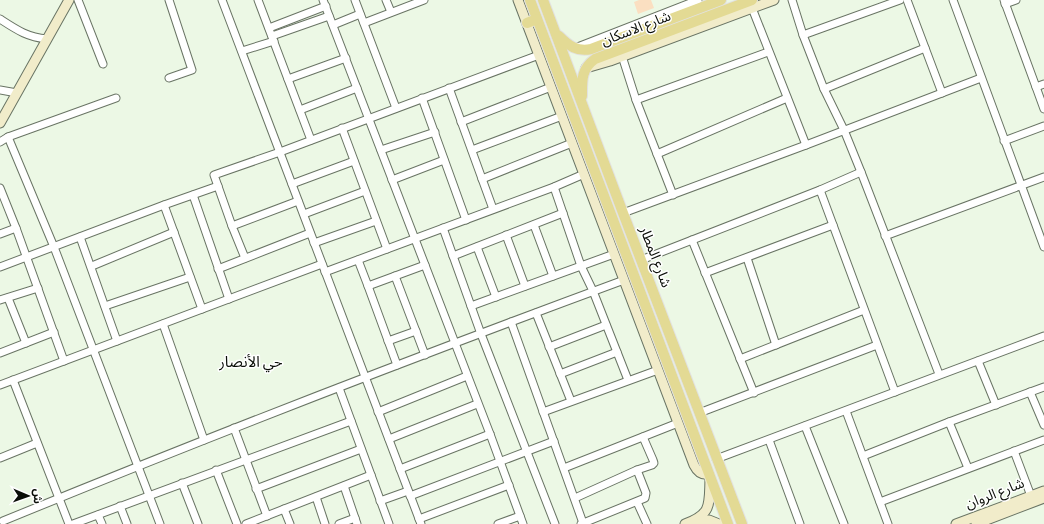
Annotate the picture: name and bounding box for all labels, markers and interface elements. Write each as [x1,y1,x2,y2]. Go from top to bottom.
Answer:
street label: شارع الاسكان [598,7,674,51]
street label: شارع المطار [634,222,676,291]
district label: حي الأنصار [218,352,283,373]
street label: شارع الروان [963,474,1027,514]
north arrow [8,476,48,516]
text: ش [30,489,45,504]

